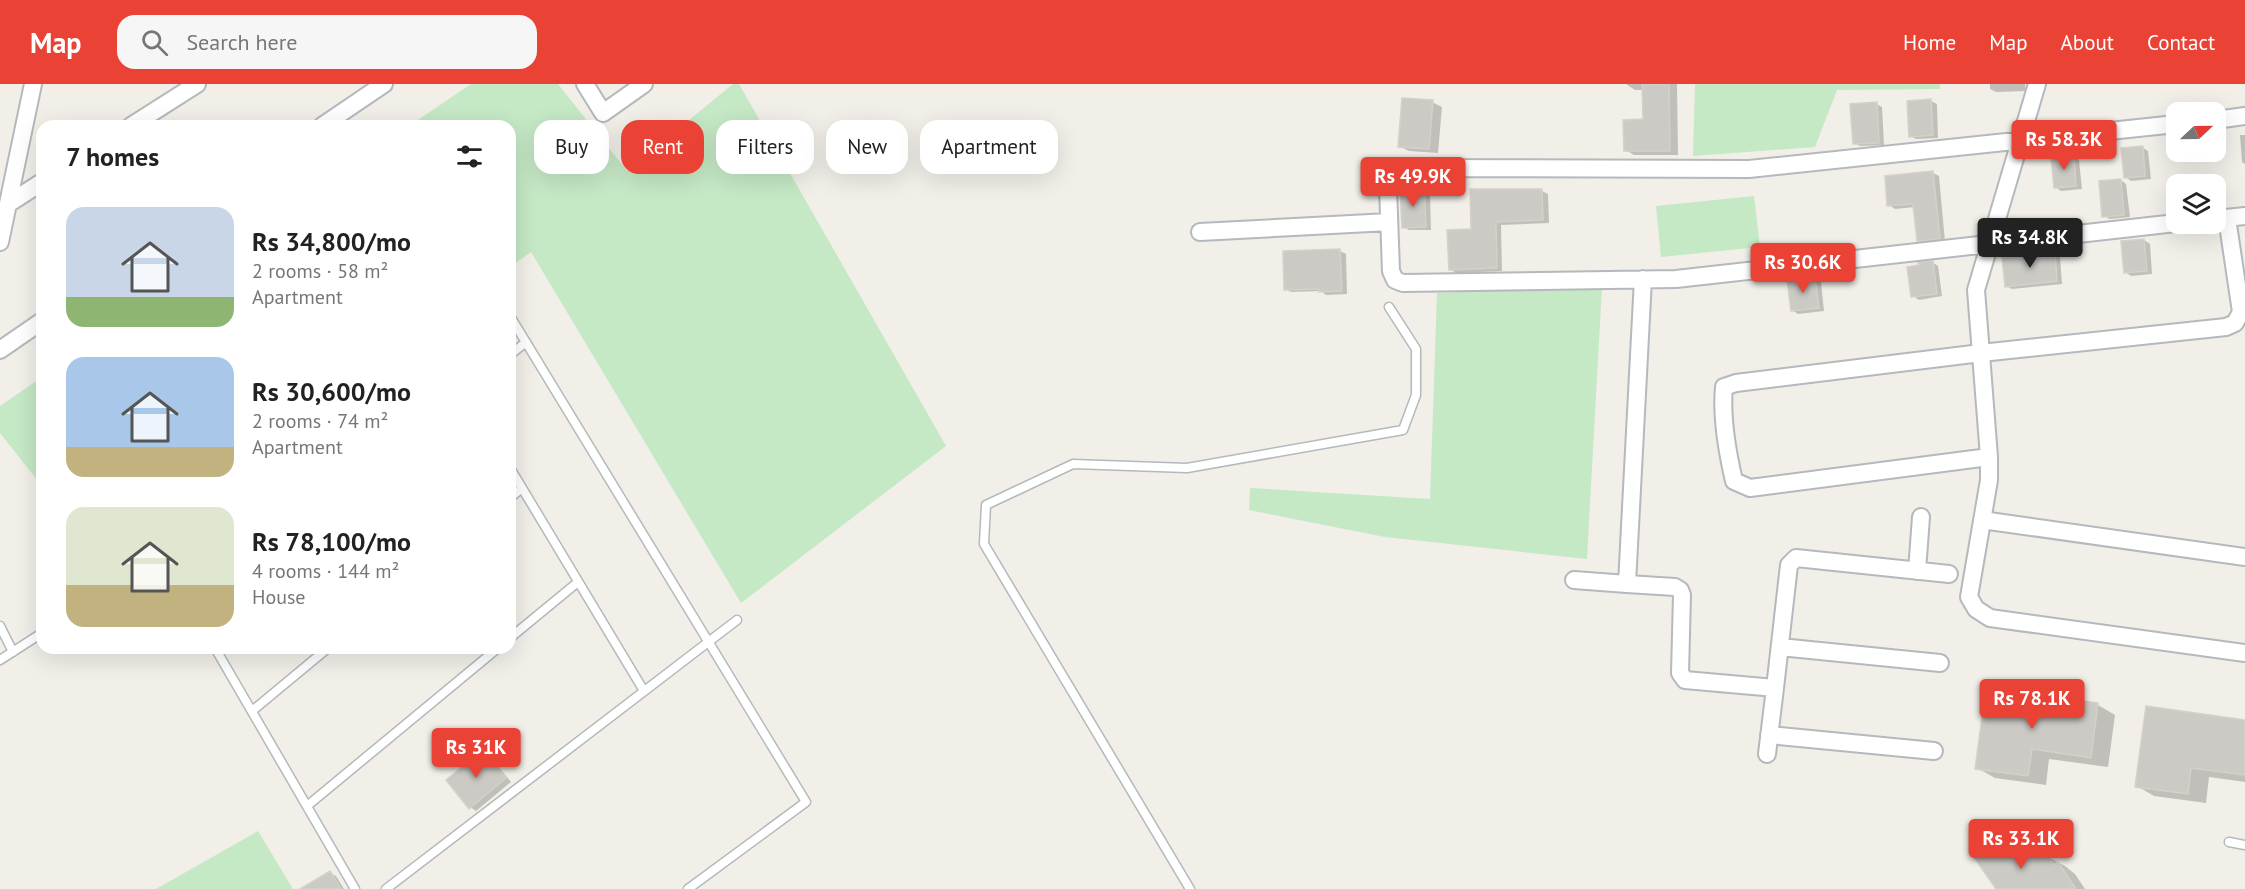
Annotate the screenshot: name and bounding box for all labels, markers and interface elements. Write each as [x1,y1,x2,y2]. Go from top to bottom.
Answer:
search box [117,15,537,69]
text: Map [30,24,81,61]
icon: search [138,26,171,59]
text: Search here [186,28,297,56]
text: Home [1903,29,1956,56]
text: Map [1989,29,2028,56]
text: About [2061,29,2114,56]
text: Contact [2147,29,2215,56]
north arrow [2166,102,2226,162]
map controls [2166,102,2226,234]
chip: Buy [534,120,609,174]
chip: Rent [621,120,704,174]
chip: Filters [716,120,814,174]
chip: New [826,120,908,174]
chip: Apartment [920,120,1058,174]
pin: Rs 58.3K [2002,120,2126,171]
text: Rs 58.3K [2026,126,2102,152]
text: 7 homes [66,140,159,173]
icon: filters [453,140,486,173]
pin: Rs 49.9K [1351,157,1475,208]
text: Rs 49.9K [1375,163,1451,189]
button: layers [2166,174,2226,234]
pin: Rs 34.8K [1968,218,2092,269]
text: Rs 34.8K [1992,224,2068,250]
text: Rs 34,800/mo [252,225,411,258]
icon: home [114,231,186,303]
pin: Rs 30.6K [1741,243,1865,294]
text: Rs 30.6K [1765,249,1841,275]
text: 2 rooms · 58 m² [252,258,388,284]
text: Apartment [252,284,343,310]
text: Rs 30,600/mo [252,375,411,408]
icon: home [114,381,186,453]
text: 2 rooms · 74 m² [252,408,388,434]
text: Apartment [252,434,343,460]
text: Rs 78,100/mo [252,525,411,558]
icon: home [114,531,186,603]
text: 4 rooms · 144 m² [252,558,399,584]
text: House [252,584,306,610]
pin: Rs 78.1K [1970,679,2094,730]
text: Rs 78.1K [1994,685,2070,711]
pin: Rs 31K [427,728,525,779]
text: Rs 31K [446,734,506,760]
pin: Rs 33.1K [1959,819,2083,870]
text: Rs 33.1K [1983,825,2059,851]

